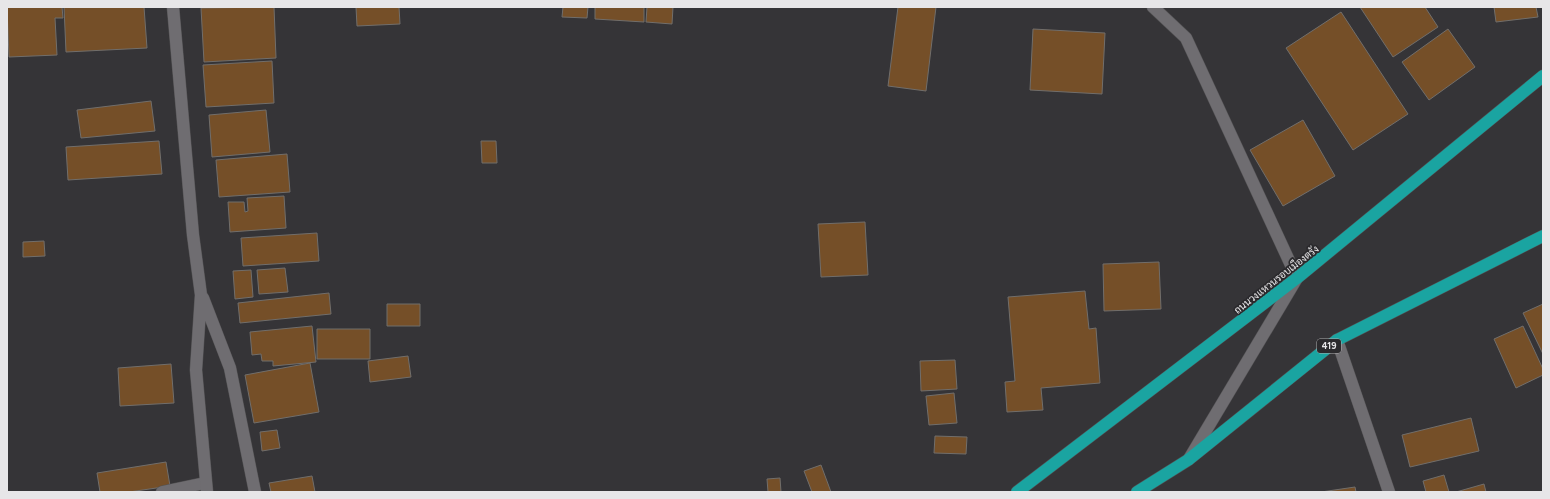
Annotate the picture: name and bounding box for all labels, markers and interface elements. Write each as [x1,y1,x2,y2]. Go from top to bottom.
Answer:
street label: ถนนวงแหวนรอบเมืองตรัง [1231,242,1321,317]
road number: 419 [1317,339,1341,353]

